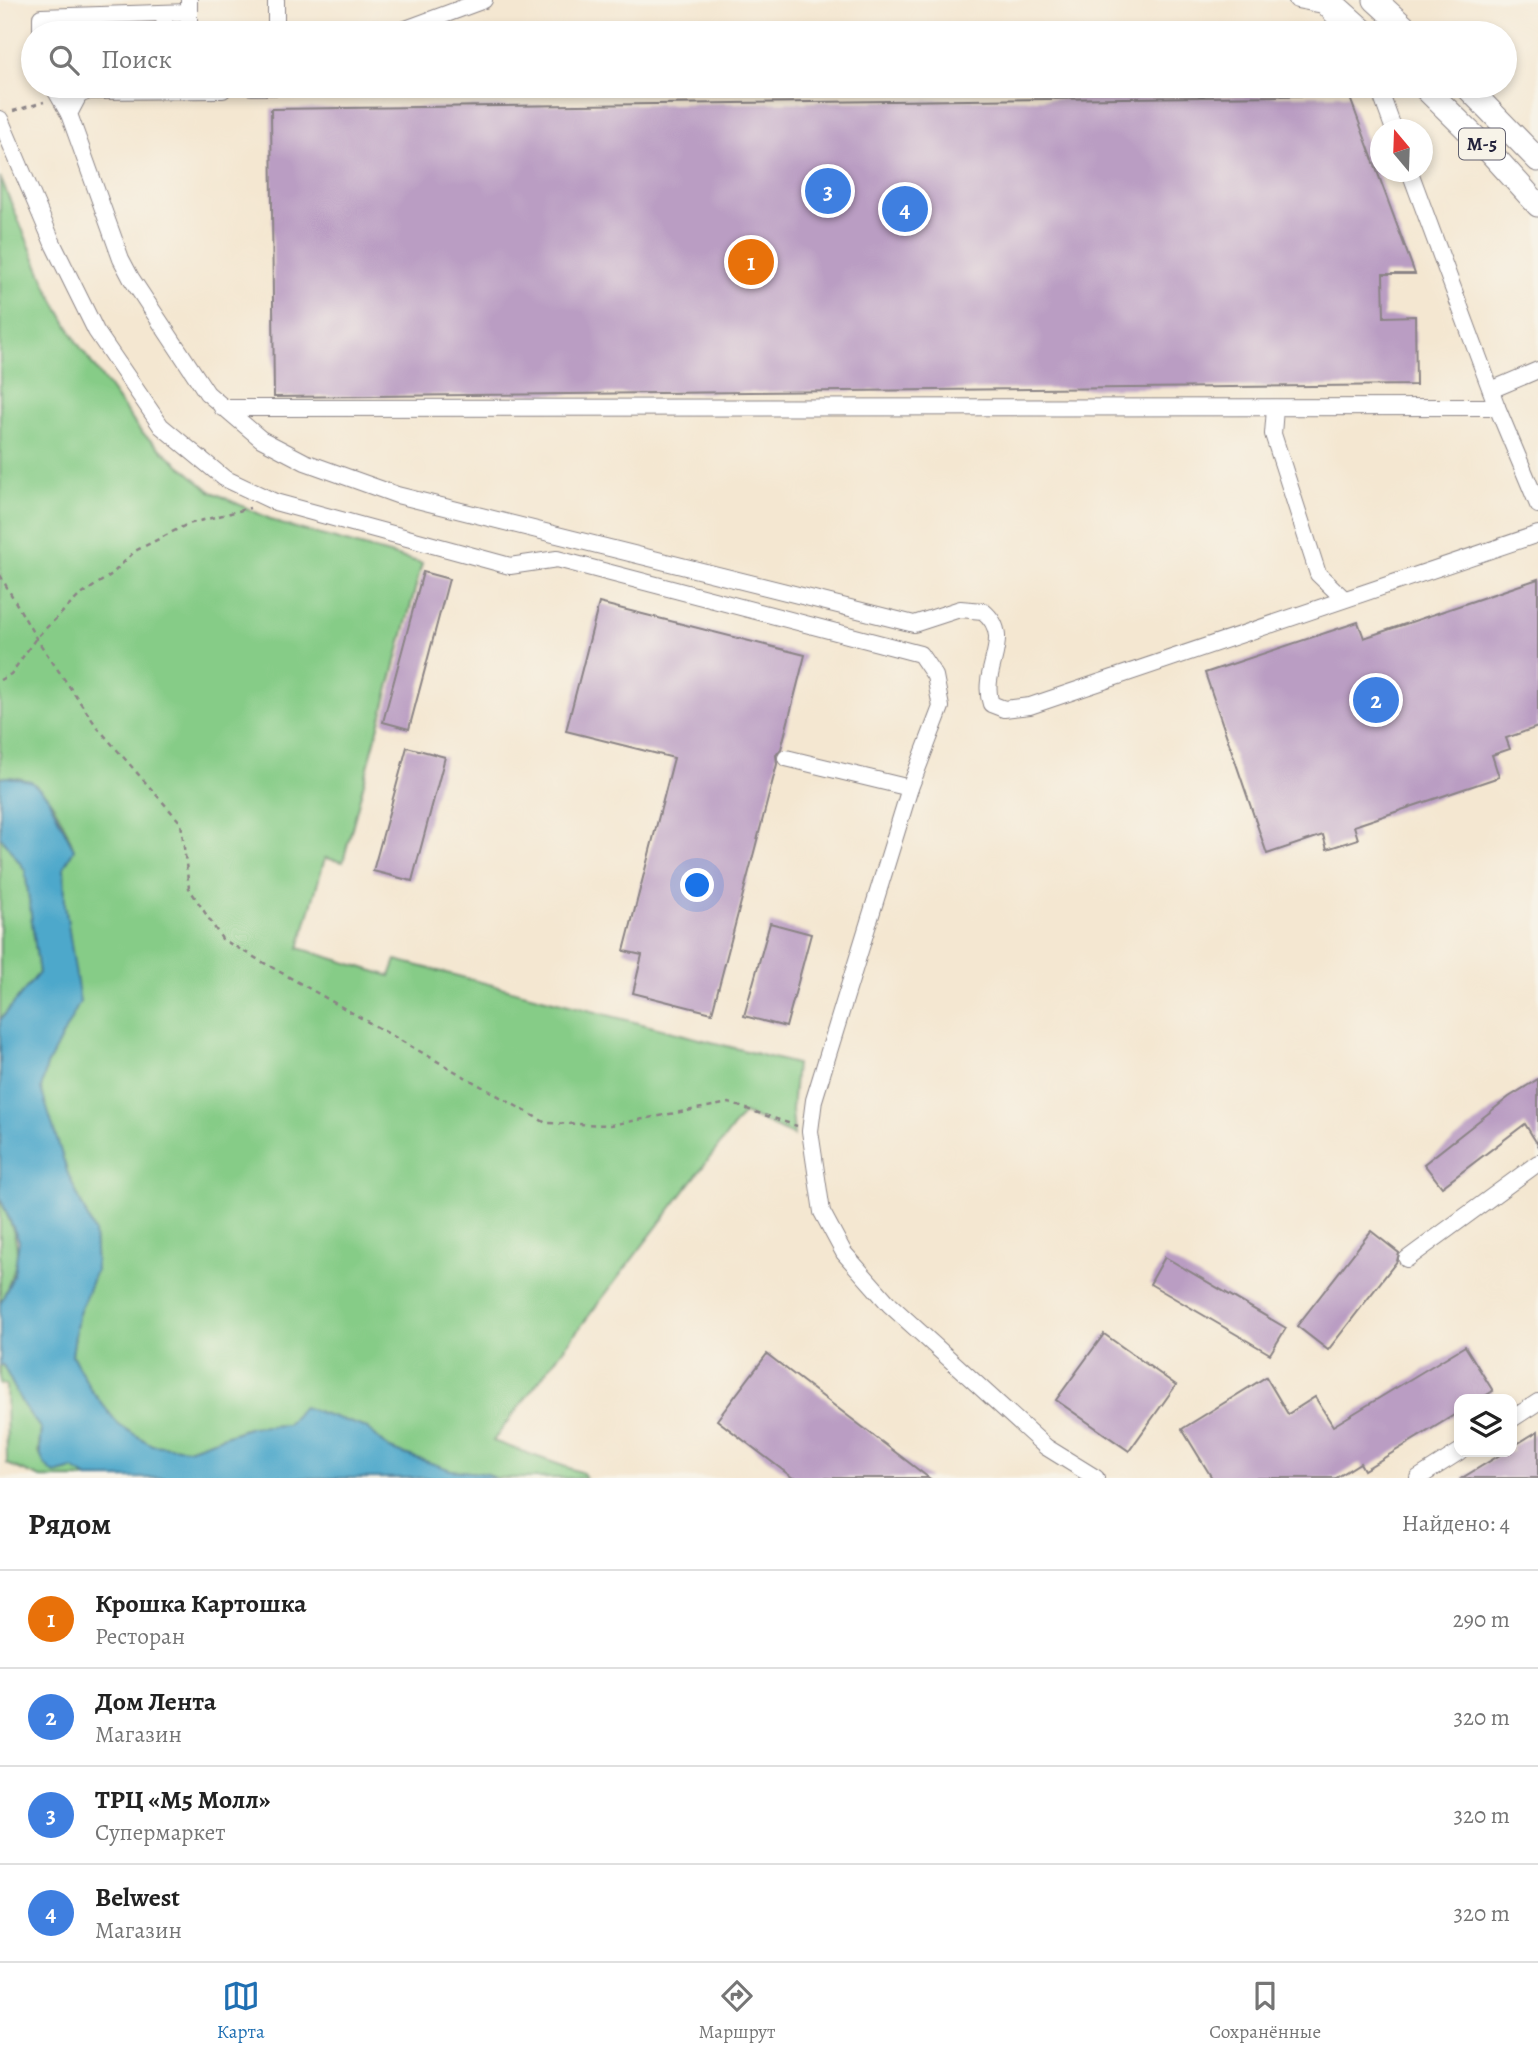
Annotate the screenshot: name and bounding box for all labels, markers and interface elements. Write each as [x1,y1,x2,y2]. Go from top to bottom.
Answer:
search box [21,21,1517,98]
icon: search [45,41,83,79]
text: Поиск [101,42,172,77]
north arrow [1370,119,1433,182]
road number: М-5 [1459,128,1505,160]
pin: 3 [805,165,851,217]
pin: 4 [882,183,928,235]
pin: 1 [728,236,774,288]
pin: 2 [1353,674,1399,726]
your location [680,868,714,902]
map controls [1454,1394,1517,1457]
button: layers [1454,1394,1517,1457]
text: Рядом [28,1504,111,1544]
text: Найдено: 4 [1402,1508,1510,1539]
text: Крошка Картошка [95,1586,307,1621]
text: 1 [47,1604,55,1635]
text: 290 m [1453,1604,1510,1635]
text: Ресторан [95,1621,185,1652]
text: Дом Лента [95,1684,216,1719]
text: 2 [45,1702,57,1733]
text: 320 m [1454,1702,1510,1733]
text: Магазин [95,1719,182,1750]
text: ТРЦ «М5 Молл» [95,1782,270,1817]
text: 3 [46,1800,56,1831]
text: 320 m [1454,1800,1510,1831]
text: Супермаркет [95,1817,226,1848]
text: Belwest [95,1880,180,1915]
text: 4 [46,1898,56,1929]
text: 320 m [1454,1898,1510,1929]
text: Магазин [95,1915,182,1946]
tab: Карта [217,1977,265,2045]
tab: Маршрут [698,1977,775,2045]
tab: Сохранённые [1209,1977,1321,2045]

